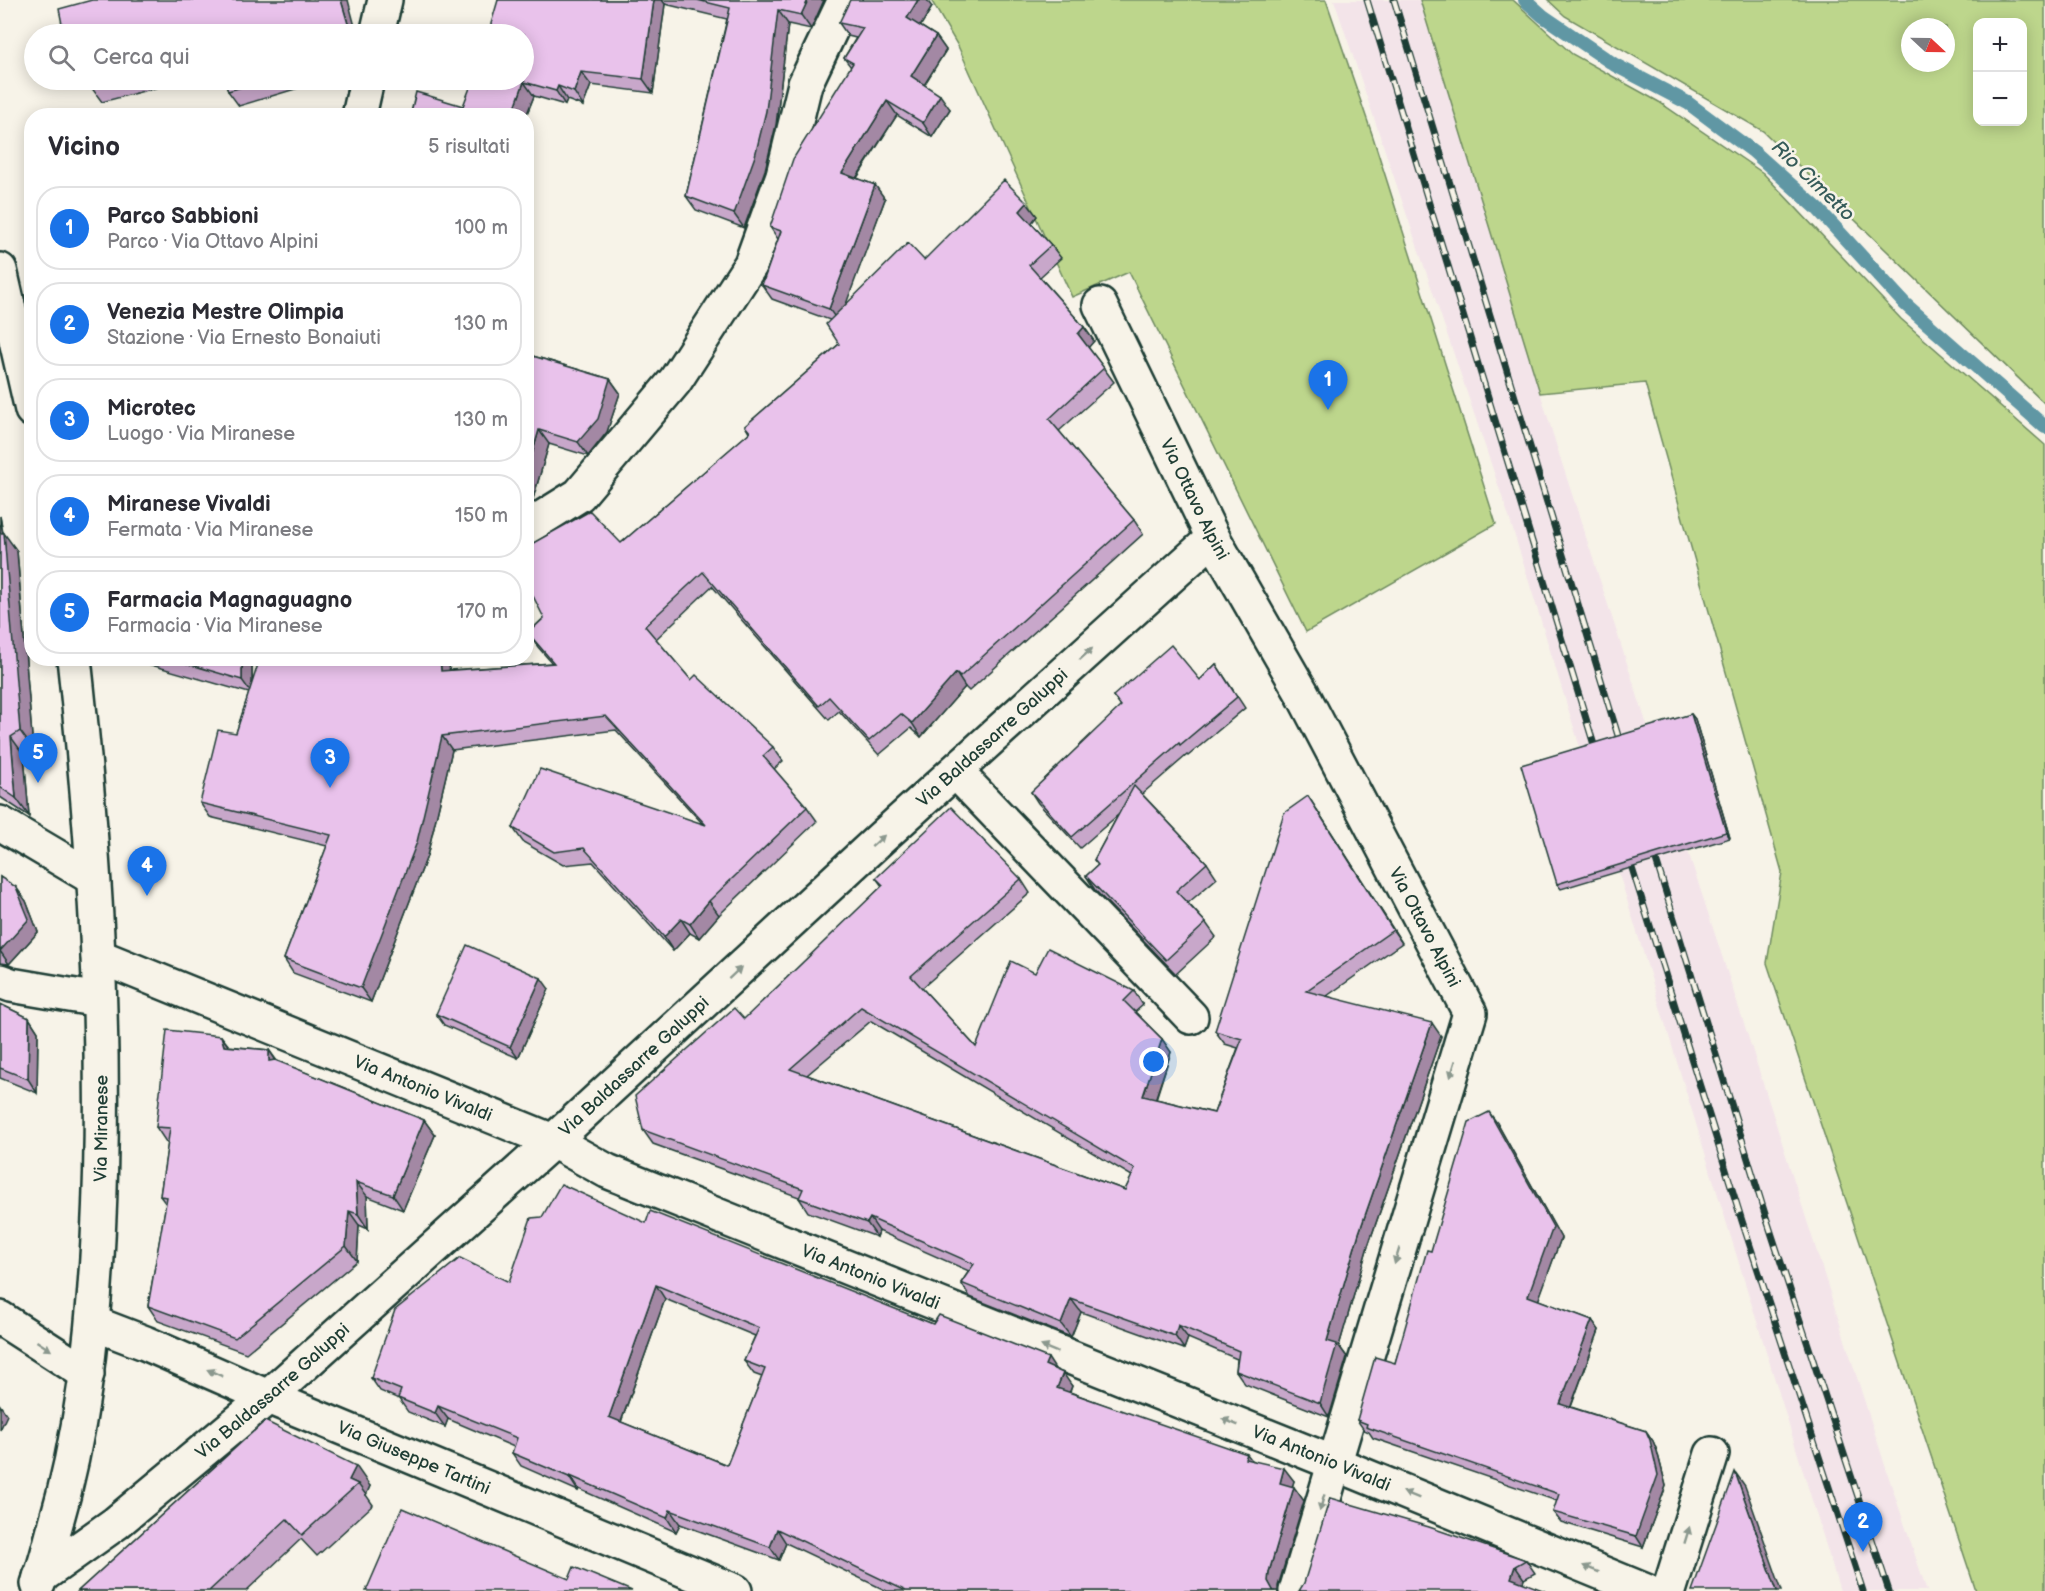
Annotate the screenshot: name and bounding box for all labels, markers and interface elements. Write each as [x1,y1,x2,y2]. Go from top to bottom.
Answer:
north arrow [1901,18,1955,72]
map controls [1973,18,2027,126]
button: + [1973,18,2027,72]
search box [24,24,534,90]
icon: search [45,41,78,74]
text: Cerca qui [93,44,190,71]
button: − [1973,72,2027,126]
text: Vicino [48,132,120,163]
text: 5 risultati [428,135,510,159]
water label: Rio Cimetto [1766,135,1860,227]
text: Parco Sabbioni [107,203,259,230]
text: 1 [65,216,74,240]
text: 100 m [455,216,508,240]
text: Parco · Via Ottavo Alpini [107,230,318,254]
text: Venezia Mestre Olimpia [107,299,344,326]
text: 2 [64,312,75,336]
text: 130 m [454,312,508,336]
text: Stazione · Via Ernesto Bonaiuti [107,326,381,350]
pin: 1 [1308,360,1348,410]
text: Microtec [107,395,196,422]
text: 3 [64,408,75,432]
text: 130 m [454,408,508,432]
text: Luogo · Via Miranese [107,422,295,446]
street label: Via Ottavo Alpini [1156,435,1234,563]
text: Miranese Vivaldi [107,491,271,518]
text: 4 [64,504,75,528]
text: 150 m [455,504,508,528]
text: Fermata · Via Miranese [107,518,313,542]
text: Farmacia Magnaguagno [107,587,352,614]
text: 5 [64,600,75,624]
text: 170 m [457,600,508,624]
text: Farmacia · Via Miranese [107,614,323,638]
one-way arrow [1078,647,1093,661]
street label: Via Baldassarre Galuppi [912,664,1072,811]
pin: 5 [18,734,57,783]
pin: 3 [310,738,350,788]
one-way arrow [871,834,886,848]
pin: 4 [128,846,166,896]
street label: Via Ottavo Alpini [1385,863,1465,991]
one-way arrow [727,967,742,980]
street label: Via Baldassarre Galuppi [555,992,713,1141]
your location [1139,1047,1168,1076]
street label: Via Antonio Vivaldi [351,1051,495,1126]
one-way arrow [1448,1060,1457,1078]
street label: Via Miranese [90,1075,112,1182]
street label: Via Antonio Vivaldi [798,1240,943,1314]
one-way arrow [1392,1247,1401,1265]
street label: Via Baldassarre Galuppi [191,1319,354,1463]
one-way arrow [35,1340,51,1352]
one-way arrow [1040,1344,1058,1354]
one-way arrow [206,1369,223,1378]
street label: Via Giuseppe Tartini [334,1417,493,1499]
one-way arrow [1221,1417,1239,1426]
street label: Via Antonio Vivaldi [1249,1421,1394,1496]
one-way arrow [1402,1490,1420,1499]
one-way arrow [1317,1494,1326,1512]
pin: 2 [1844,1502,1882,1552]
one-way arrow [1682,1526,1692,1544]
one-way arrow [1582,1564,1600,1574]

